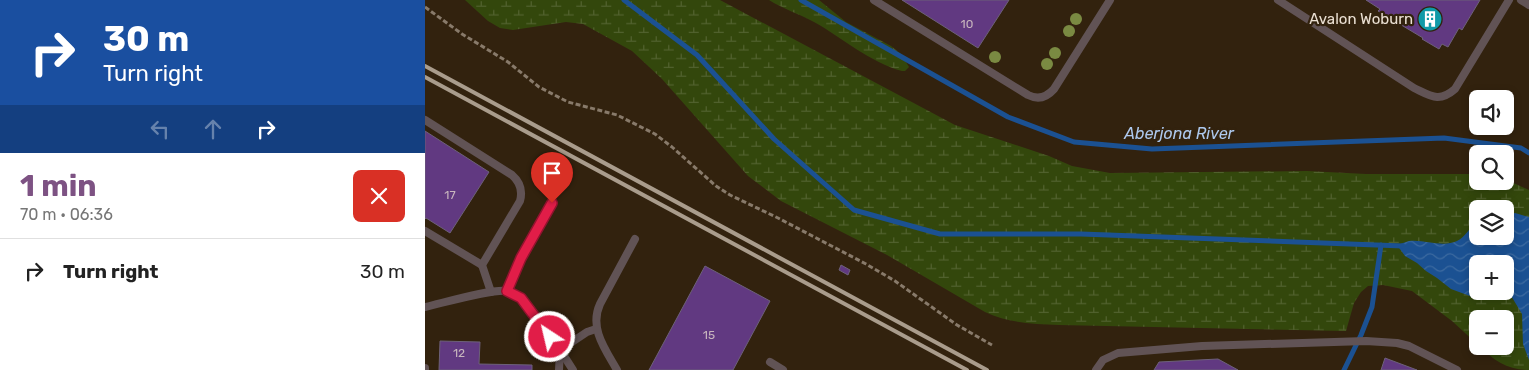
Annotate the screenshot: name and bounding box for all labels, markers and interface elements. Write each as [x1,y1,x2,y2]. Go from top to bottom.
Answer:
building icon: Avalon Woburn [1417,6,1443,32]
place label: Avalon Woburn [1309,10,1413,28]
house number: 10 [961,17,973,31]
text: 30 m [103,18,189,60]
icon: right [20,20,85,85]
text: Turn right [103,60,203,87]
map controls [1469,90,1514,355]
button: sound [1469,90,1514,135]
icon: left [146,115,174,143]
icon: ahead [199,115,227,143]
icon: right [252,115,280,143]
water label: Aberjona River [1123,124,1235,143]
button: search [1469,145,1514,190]
pin [531,152,573,203]
icon: arrive [538,159,566,187]
text: 1 min [20,168,97,204]
button: close [353,170,405,222]
house number: 17 [444,188,456,202]
button: layers [1469,200,1514,245]
text: 70 m · 06:36 [20,205,113,224]
button: + [1469,255,1514,300]
icon: right [20,257,48,285]
text: Turn right [63,260,158,283]
text: 30 m [360,260,405,283]
position arrow [523,310,575,362]
button: − [1469,310,1514,355]
house number: 15 [703,328,715,342]
house number: 12 [453,346,465,360]

